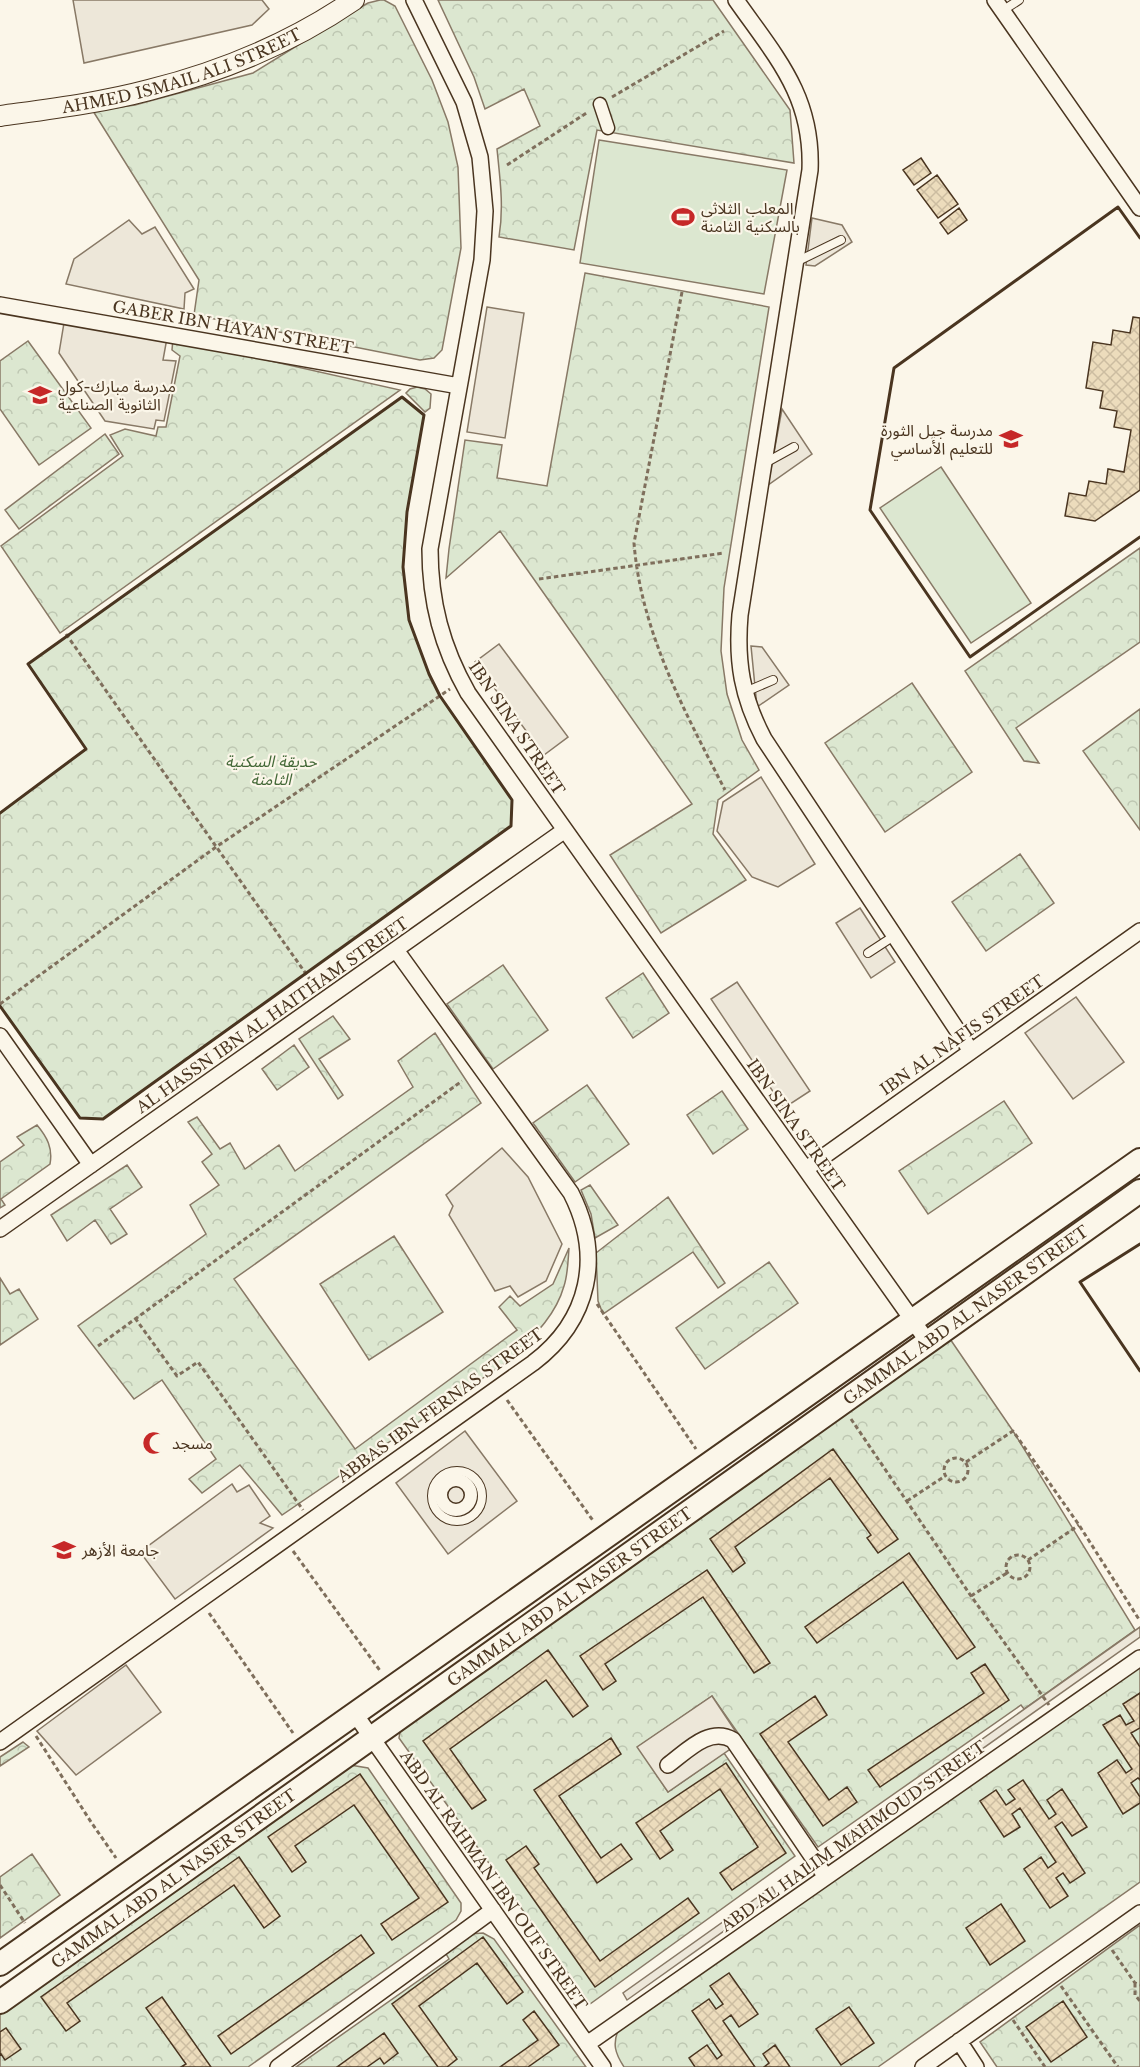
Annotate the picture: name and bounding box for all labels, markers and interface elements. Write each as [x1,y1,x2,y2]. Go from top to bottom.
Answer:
street label: AHMED ISMAIL ALI STREET [60,24,305,117]
place label: المعلب الثلاثي بالسكنية الثامنة [701,198,800,236]
sports icon: المعلب الثلاثي بالسكنية الثامنة [670,204,696,230]
street label: GABER IBN HAYAN STREET [111,296,355,358]
place label: مدرسة مبارك-كول الثانوية الصناعية [58,376,176,414]
school or university icon: مدرسة مبارك-كول الثانوية الصناعية [27,382,53,408]
place label: مدرسة جيل الثورة للتعليم الأساسي [881,420,993,461]
school or university icon: مدرسة جيل الثورة للتعليم الأساسي [998,426,1024,452]
street label: IBN SINA STREET [465,657,569,799]
park label: حديقة السكنية الثامنة [225,751,317,789]
street label: AL HASSN IBN AL HAITHAM STREET [131,913,412,1118]
street label: IBN AL NAFIS STREET [876,971,1048,1099]
street label: IBN SINA STREET [743,1055,849,1195]
street label: GAMMAL ABD AL NASER STREET [839,1221,1092,1409]
street label: ABBAS IBN FERNAS STREET [332,1323,547,1487]
mosque icon: مسجد [141,1430,167,1456]
place label: مسجد [172,1433,213,1453]
street label: GAMMAL ABD AL NASER STREET [443,1503,696,1691]
school or university icon: جامعة الأزهر [51,1537,77,1563]
place label: جامعة الأزهر [81,1540,159,1560]
street label: ABD AL HALIM MAHMOUD STREET [716,1736,990,1936]
street label: ABD AL RAHMAN IBN OUF STREET [396,1745,592,2014]
street label: GAMMAL ABD AL NASER STREET [47,1784,300,1973]

